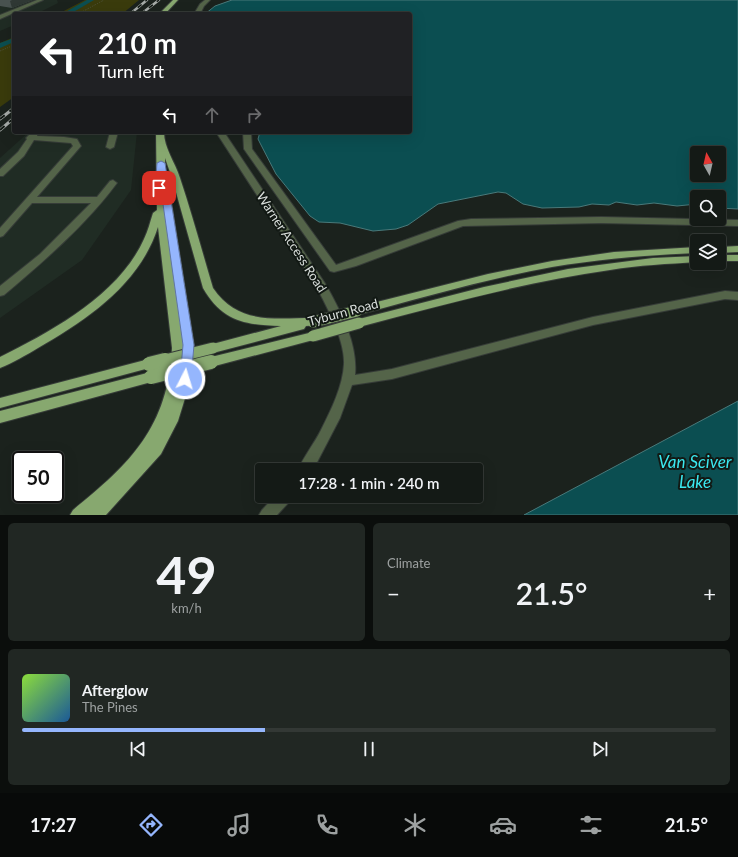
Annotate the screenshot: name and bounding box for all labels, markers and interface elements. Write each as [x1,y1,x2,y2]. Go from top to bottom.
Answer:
text: 210 m [98,26,177,60]
icon: left [32,28,84,80]
text: Turn left [98,60,164,82]
icon: left [159,104,181,126]
icon: ahead [201,104,223,126]
icon: right [243,104,265,126]
north arrow [690,146,726,182]
map controls [690,146,726,270]
pin [142,171,176,205]
icon: arrive [148,177,170,199]
street label: Warner Access Road [254,189,330,295]
button: search [690,190,726,226]
button: layers [690,234,726,270]
street label: Tyburn Road [306,295,380,329]
position arrow [164,358,206,400]
speed limit sign: 50 [12,451,64,503]
water label: Van Sciver Lake [658,451,733,492]
text: 17:28 · 1 min · 240 m [299,474,439,492]
text: 49 [156,543,217,605]
text: Climate [387,555,430,571]
text: 21.5° [516,575,587,611]
text: − [387,580,400,607]
text: + [703,580,716,607]
text: km/h [171,600,202,616]
text: Afterglow [82,681,148,699]
text: The Pines [82,699,138,715]
icon: previous [127,738,149,760]
icon: pause [358,738,380,760]
icon: next [589,738,611,760]
icon: directions [137,811,165,839]
icon: music [225,811,253,839]
icon: phone [313,811,341,839]
icon: climate [401,811,429,839]
icon: car [489,811,517,839]
icon: filters [577,811,605,839]
text: 17:27 [30,814,76,836]
text: 21.5° [665,814,708,836]

